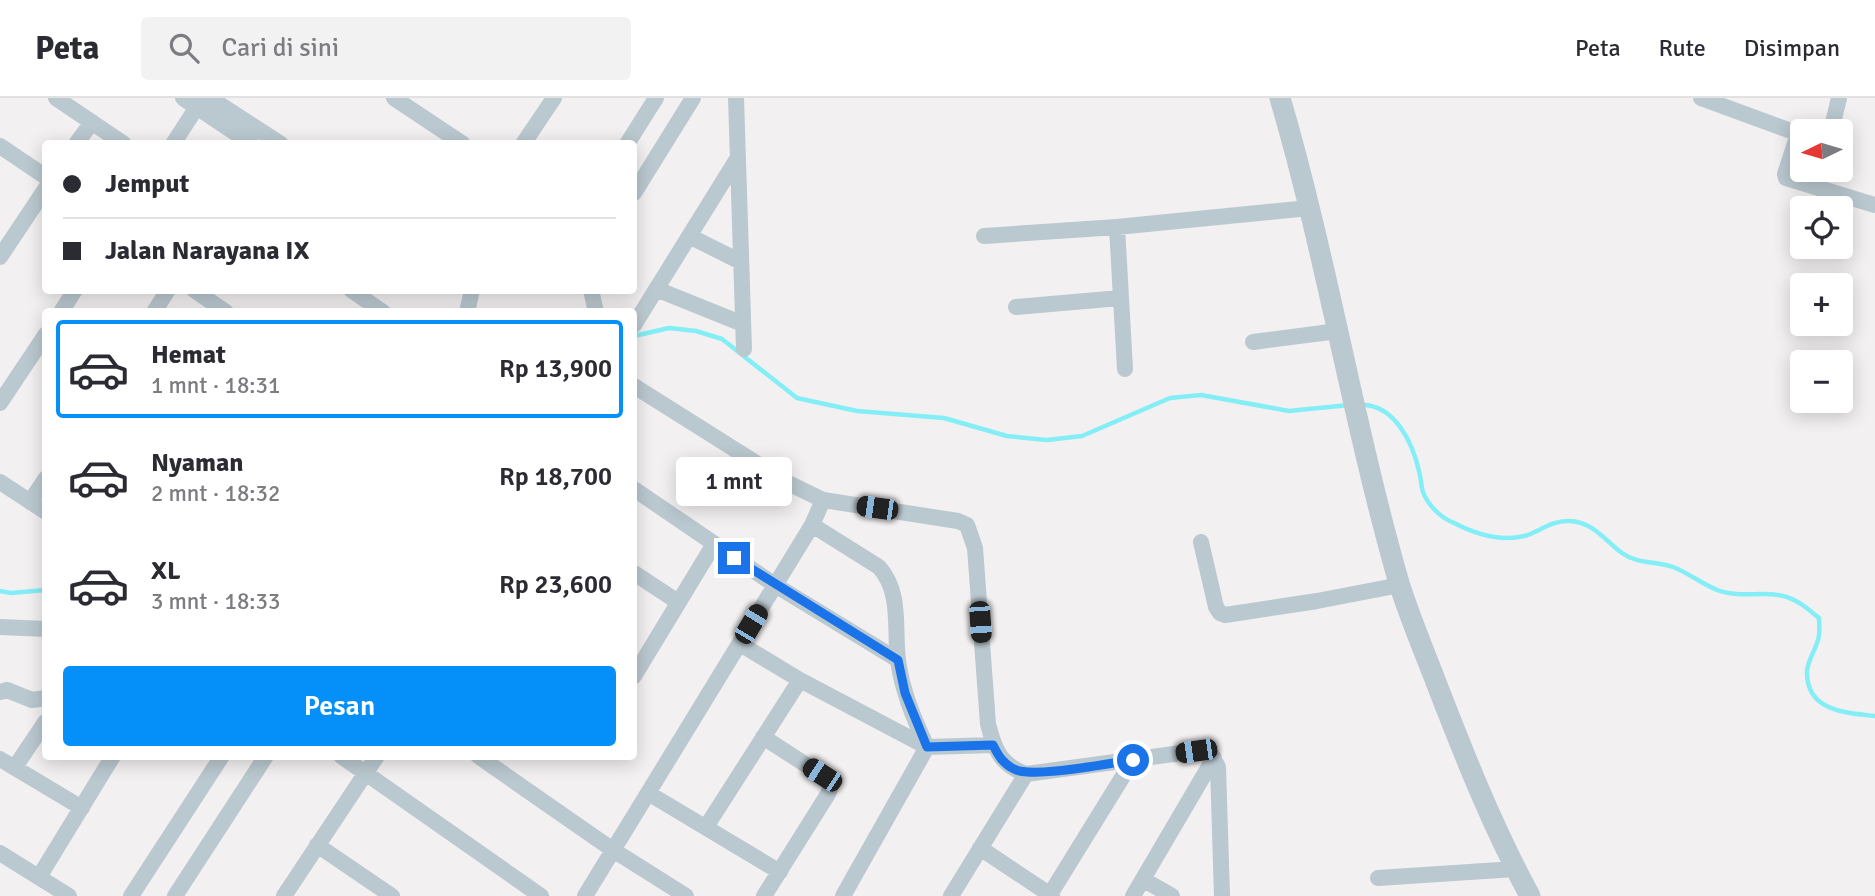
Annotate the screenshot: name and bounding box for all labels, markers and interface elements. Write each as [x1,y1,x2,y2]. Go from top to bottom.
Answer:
search box [141,17,631,80]
text: Peta [35,28,99,69]
icon: search [165,29,203,67]
text: Cari di sini [221,32,339,64]
text: Peta [1575,33,1621,63]
text: Rute [1659,33,1706,63]
text: Disimpan [1744,33,1840,63]
north arrow [1790,119,1853,182]
map controls [1790,119,1853,413]
text: Jemput [105,168,189,200]
button: locate [1790,196,1853,259]
text: Jalan Narayana IX [105,235,309,267]
button: + [1790,273,1853,336]
icon: car [67,338,130,401]
text: Hemat [151,339,226,371]
button: − [1790,350,1853,413]
text: Rp 13,900 [499,353,612,385]
text: 1 mnt · 18:31 [151,371,280,400]
icon: car [67,446,130,509]
text: Nyaman [151,447,244,479]
callout: 1 mnt [676,456,792,505]
text: Rp 18,700 [499,461,612,493]
text: 1 mnt [706,467,762,496]
text: 2 mnt · 18:32 [151,479,280,508]
car [855,495,900,521]
route end [718,542,750,574]
icon: car [67,554,130,617]
text: XL [151,555,181,587]
text: Rp 23,600 [499,569,612,601]
text: 3 mnt · 18:33 [151,587,280,616]
car [969,600,992,644]
car [732,601,771,647]
button: Pesan [63,666,616,746]
car [1174,738,1219,764]
route start [1117,744,1149,776]
car [799,755,846,795]

